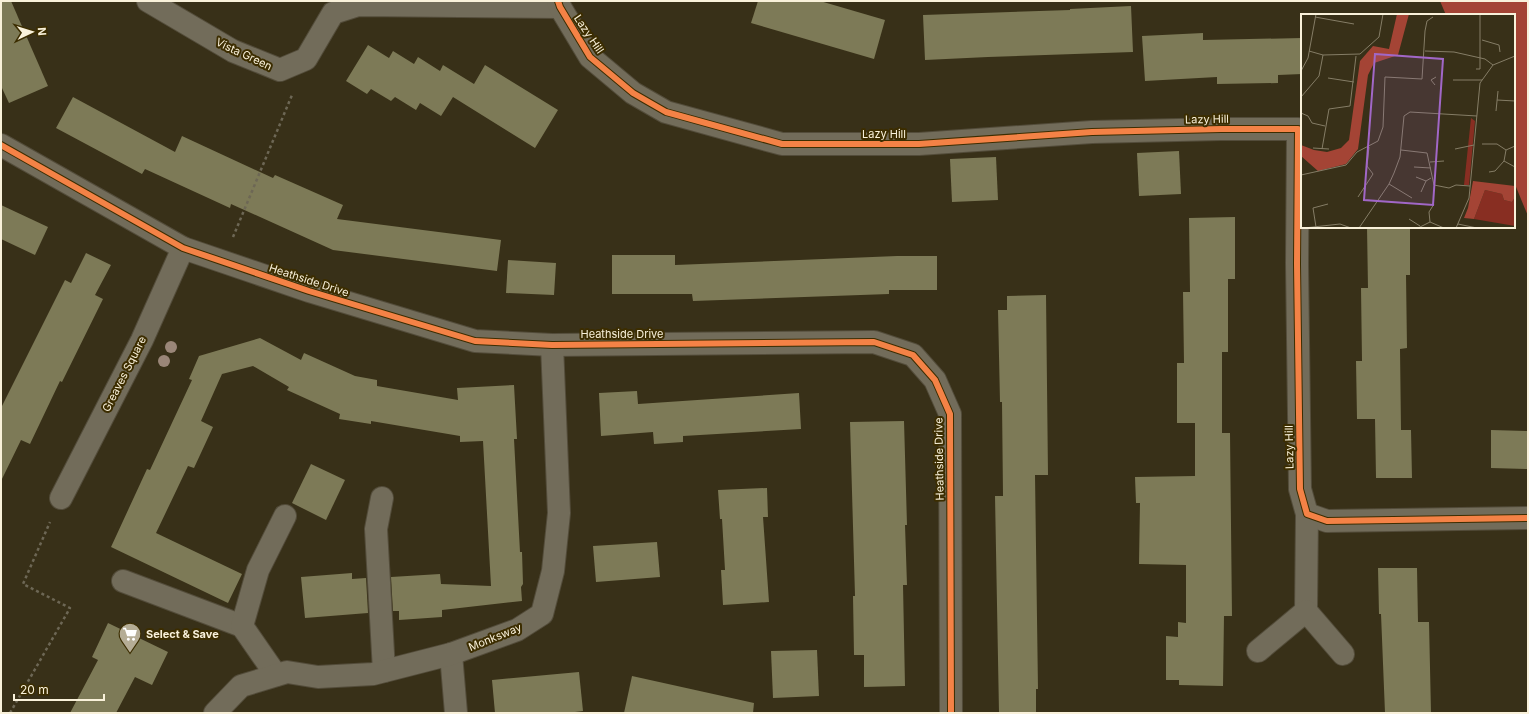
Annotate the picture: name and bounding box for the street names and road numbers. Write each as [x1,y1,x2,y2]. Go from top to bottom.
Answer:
street label: Lazy Hill [571,12,607,56]
street label: Vista Green [214,35,274,73]
street label: Lazy Hill [1185,112,1229,126]
street label: Lazy Hill [862,127,906,141]
street label: Heathside Drive [267,261,351,299]
street label: Heathside Drive [581,327,663,341]
street label: Greaves Square [99,334,149,414]
street label: Heathside Drive [931,417,947,501]
street label: Lazy Hill [1282,425,1296,469]
street label: Monksway [466,620,524,654]

